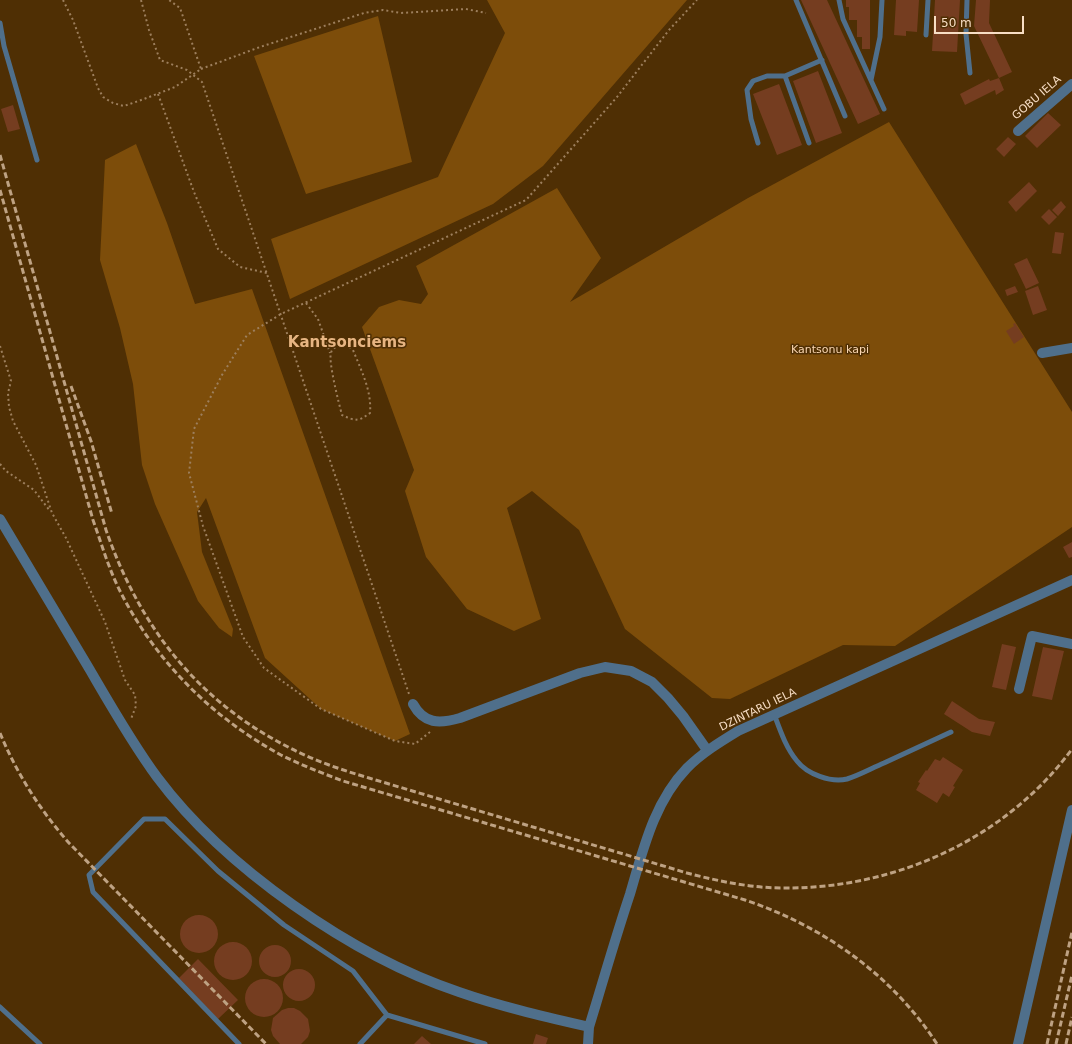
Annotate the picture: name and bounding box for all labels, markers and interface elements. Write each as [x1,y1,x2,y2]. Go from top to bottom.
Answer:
scale bar [936,8,1026,34]
text: 50 m [941,16,972,30]
street label: GOBU IELA [1010,73,1064,123]
district label: Kantsonciems [288,334,406,352]
park label: Kantsonu kapi [791,343,869,357]
street label: DZINTARU IELA [717,686,799,734]

